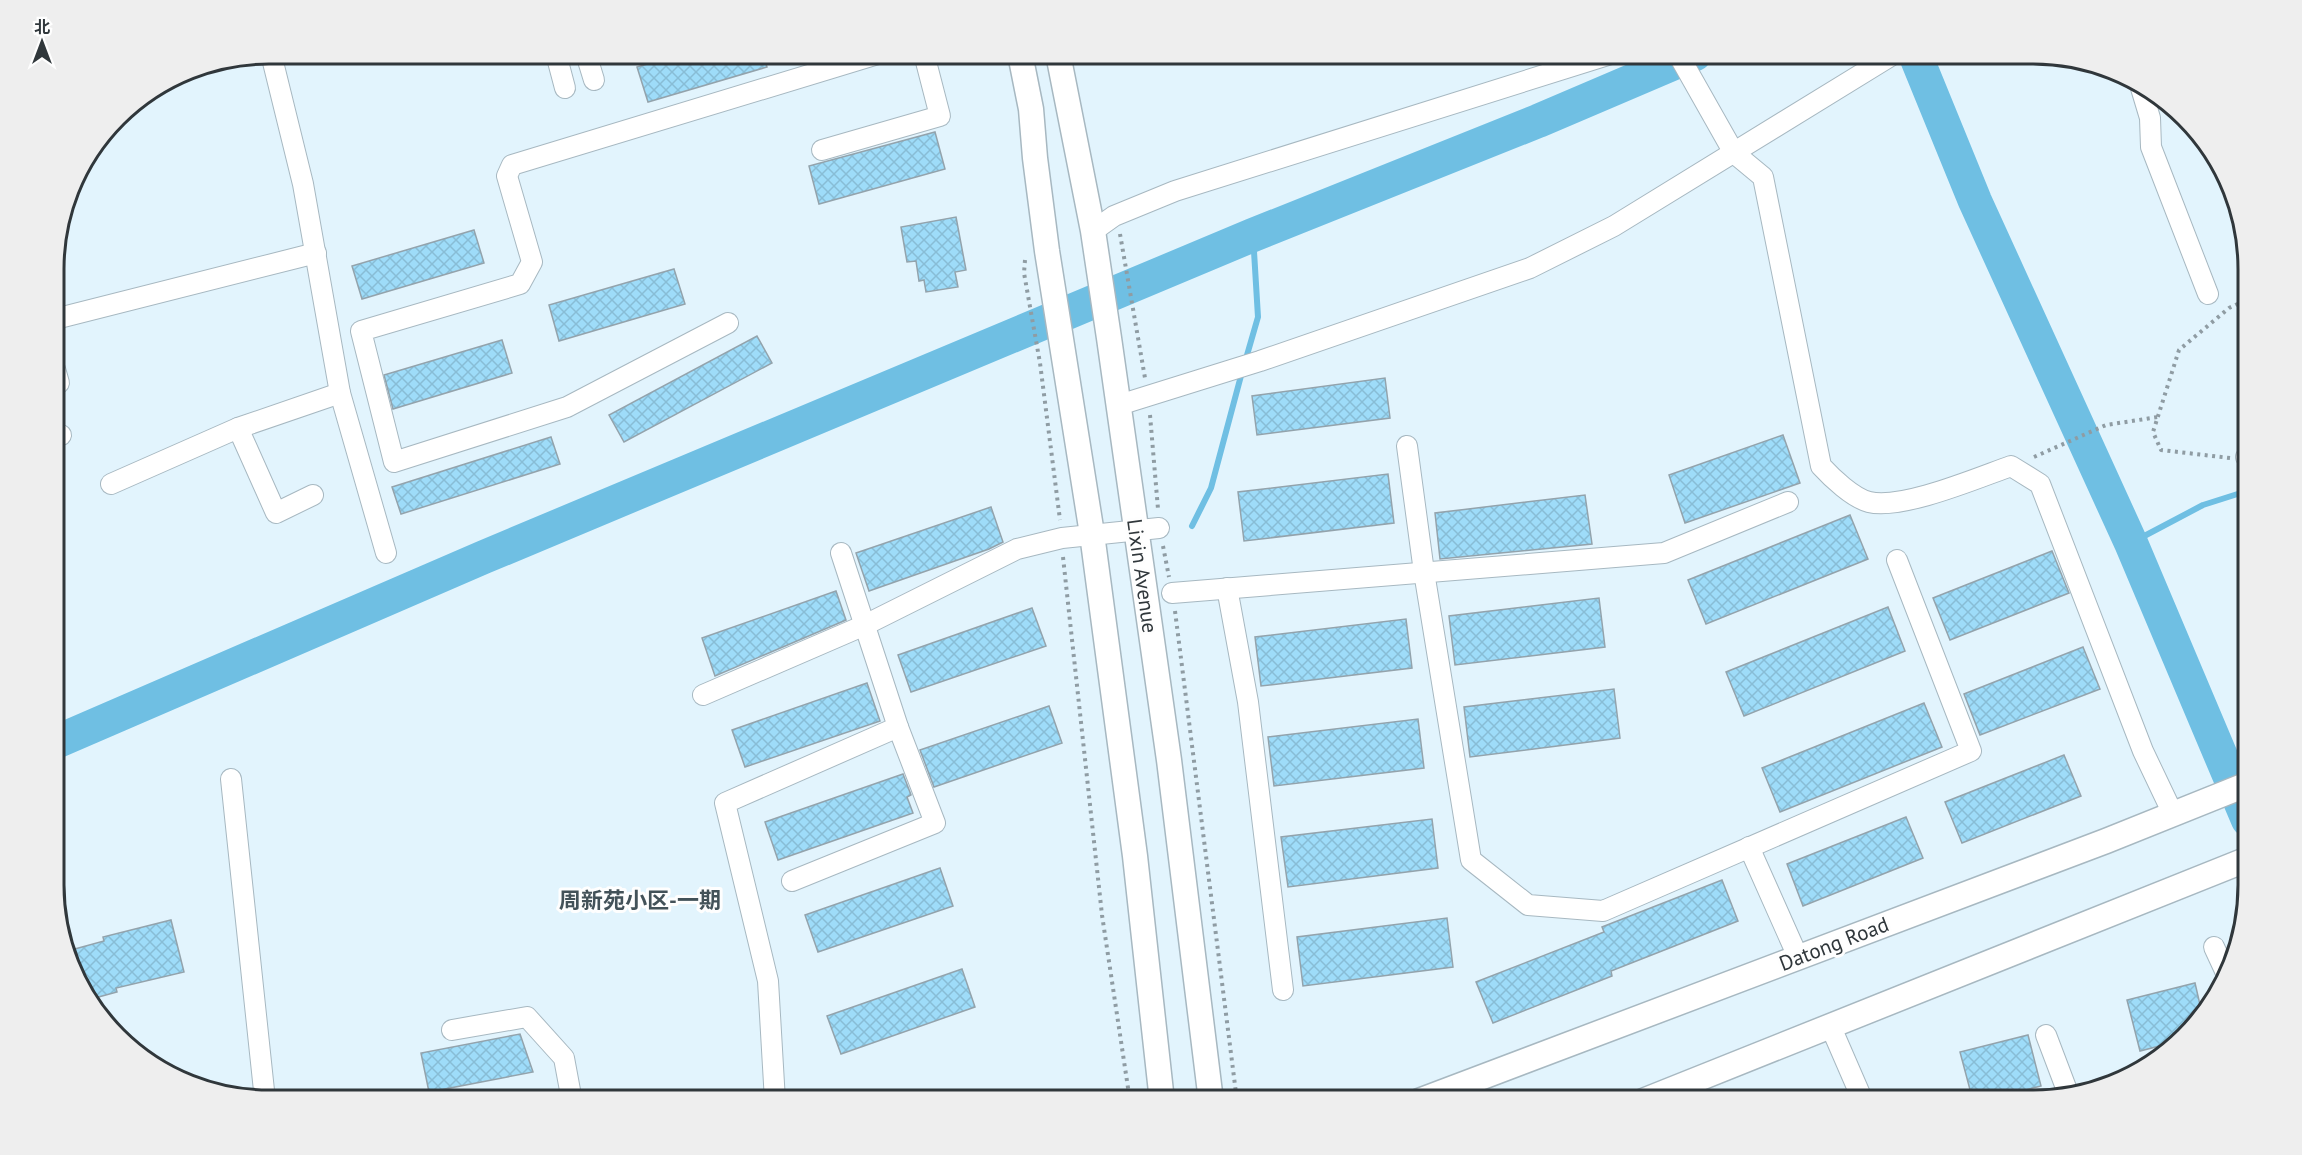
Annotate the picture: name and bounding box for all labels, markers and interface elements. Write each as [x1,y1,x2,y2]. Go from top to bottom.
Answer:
north arrow [12,12,72,72]
text: 北 [34,17,50,37]
street label: Lixin Avenue [1121,517,1164,635]
district label: 周新苑小区-一期 [559,886,721,914]
street label: Datong Road [1775,910,1892,977]

